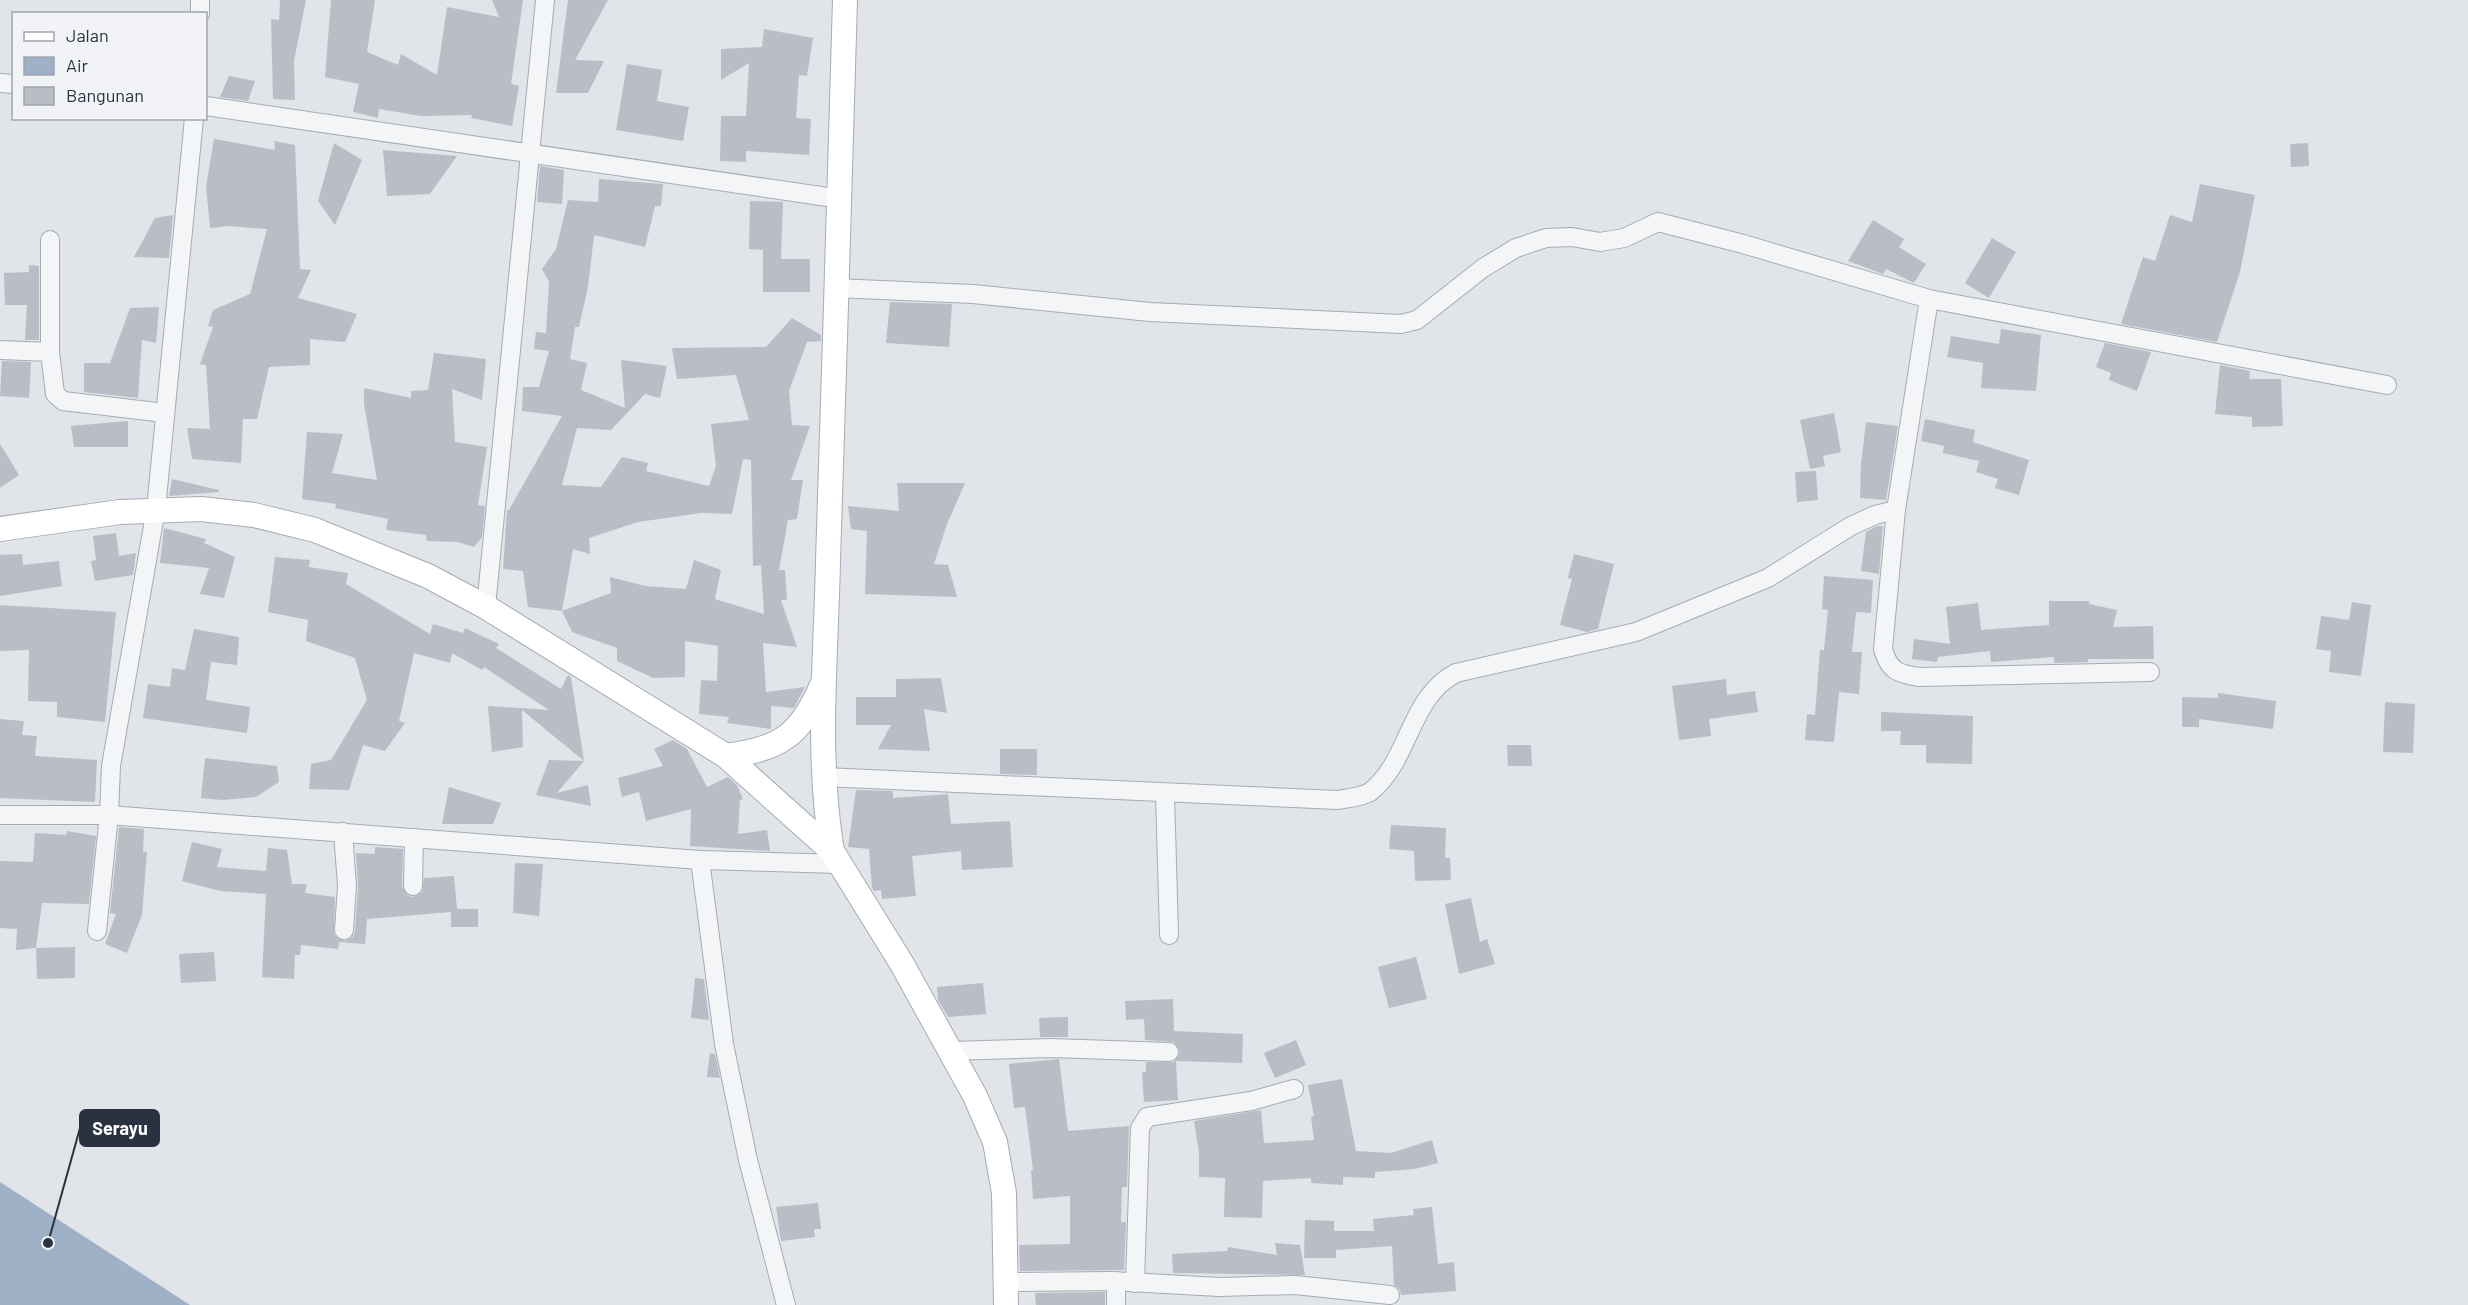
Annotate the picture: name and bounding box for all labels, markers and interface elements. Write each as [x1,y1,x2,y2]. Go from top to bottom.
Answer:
legend [12,12,207,120]
text: Jalan [66,24,109,46]
text: Air [66,54,89,76]
text: Bangunan [66,84,144,106]
callout: Serayu [80,1110,159,1146]
text: Serayu [92,1117,148,1139]

